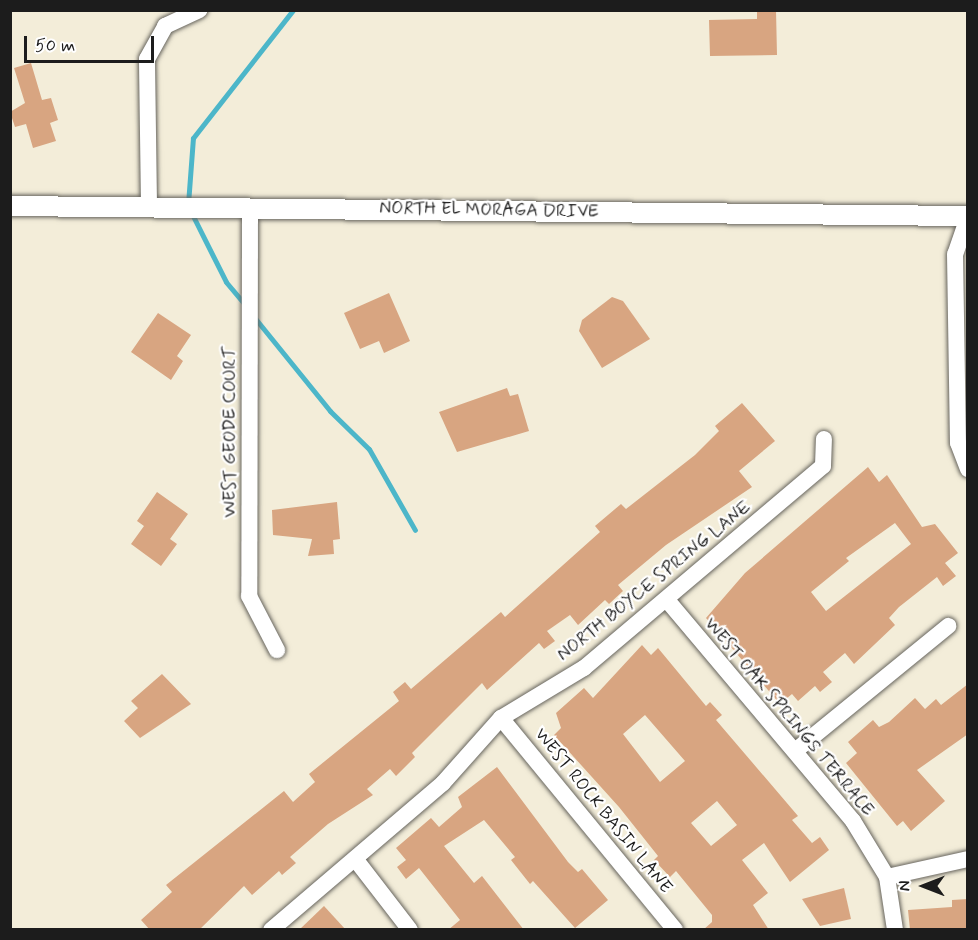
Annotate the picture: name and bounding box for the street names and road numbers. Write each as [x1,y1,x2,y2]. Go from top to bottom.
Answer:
street label: NORTH EL MORAGA DRIVE [376,197,602,223]
street label: WEST GEODE COURT [219,346,241,518]
street label: NORTH BOYCE SPRING LANE [553,496,755,666]
street label: WEST OAK SPRINGS TERRACE [700,614,878,820]
street label: WEST ROCK BASIN LANE [529,723,677,899]

